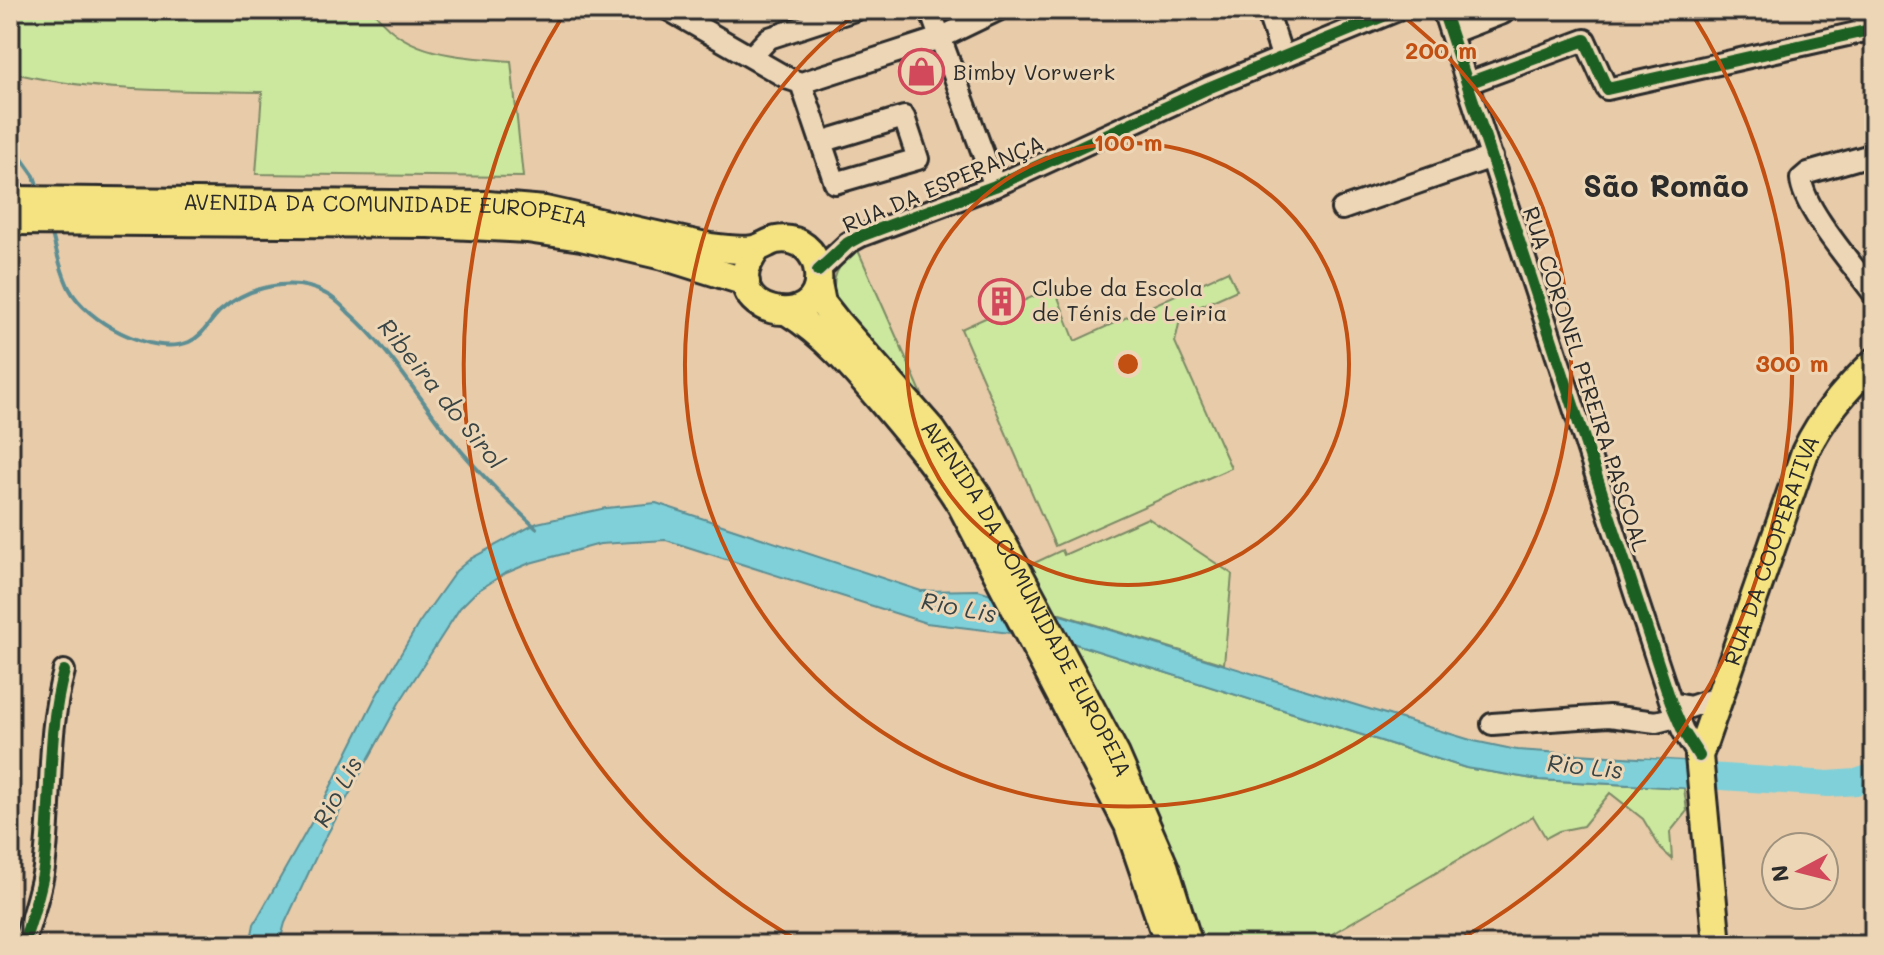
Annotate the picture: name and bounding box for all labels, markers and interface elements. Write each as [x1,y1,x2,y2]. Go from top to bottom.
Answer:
text: 200 m [1405,34,1477,65]
shop icon: Bimby Vorwerk [898,48,946,96]
place label: Bimby Vorwerk [953,57,1115,86]
text: 100 m [1093,126,1163,157]
street label: RUA DA ESPERANÇA [838,128,1048,239]
district label: São Romão [1583,165,1749,205]
street label: AVENIDA DA COMUNIDADE EUROPEIA [183,187,591,233]
street label: RUA CORONEL PEREIRA PASCOAL [1517,203,1656,555]
place label: Clube da Escola de Ténis de Leiria [1032,273,1227,327]
building icon: Clube da Escola de Ténis de Leiria [977,277,1025,325]
water label: Ribeira do Sirol [372,311,512,475]
text: 300 m [1756,347,1828,378]
centre of rings [1114,350,1142,378]
street label: AVENIDA DA COMUNIDADE EUROPEIA [915,413,1139,781]
street label: RUA DA COOPERATIVA [1717,429,1825,669]
water label: Rio Lis [919,584,1000,629]
water label: Rio Lis [1546,746,1625,785]
water label: Rio Lis [305,750,369,832]
north arrow [1760,831,1840,911]
text: N [1764,863,1795,884]

